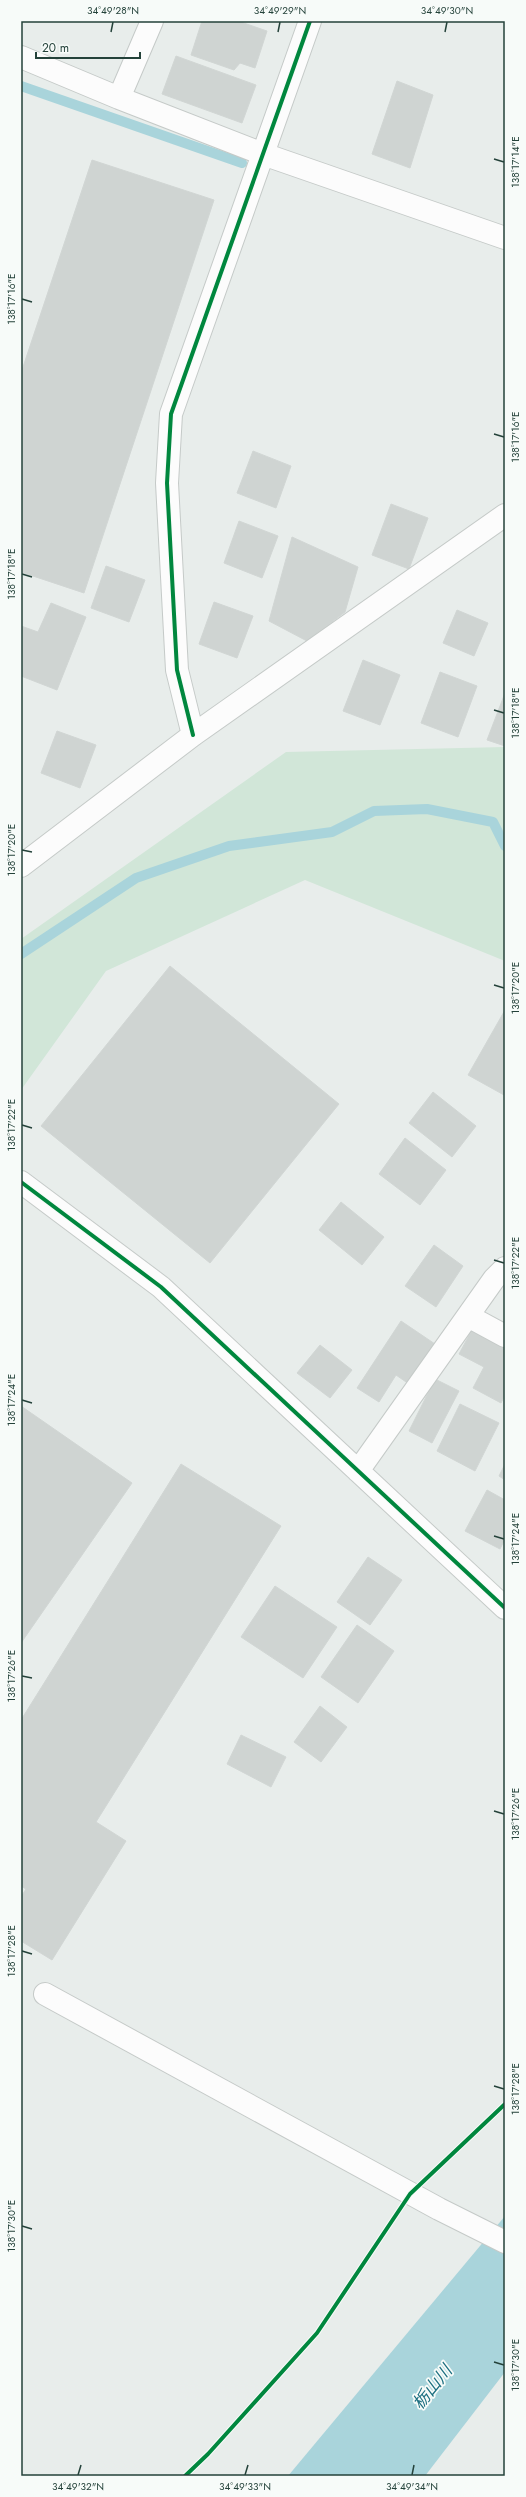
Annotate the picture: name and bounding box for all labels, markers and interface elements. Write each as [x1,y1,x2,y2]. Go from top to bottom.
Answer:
text: 34°49'28"N [87,3,139,18]
text: 34°49'29"N [254,3,306,18]
text: 34°49'30"N [421,3,473,18]
scale bar [36,34,140,60]
text: 20 m [42,39,69,57]
text: 138°17'14"E [508,136,523,188]
text: 138°17'16"E [4,273,19,325]
text: 138°17'16"E [508,411,523,463]
text: 138°17'18"E [4,549,19,599]
text: 138°17'18"E [508,688,523,738]
text: 138°17'20"E [4,824,19,876]
text: 138°17'20"E [508,962,523,1014]
text: 138°17'22"E [4,1099,19,1151]
text: 138°17'22"E [508,1237,523,1289]
text: 138°17'24"E [4,1374,19,1426]
text: 138°17'24"E [508,1513,523,1565]
text: 138°17'26"E [4,1650,19,1702]
text: 138°17'26"E [508,1788,523,1840]
text: 138°17'28"E [4,1925,19,1977]
text: 138°17'28"E [508,2063,523,2115]
text: 138°17'30"E [4,2200,19,2252]
text: 138°17'30"E [508,2339,523,2391]
water label: 栃山川 [407,2358,459,2414]
text: 34°49'32"N [52,2479,104,2494]
text: 34°49'33"N [219,2479,271,2494]
text: 34°49'34"N [386,2479,438,2494]

